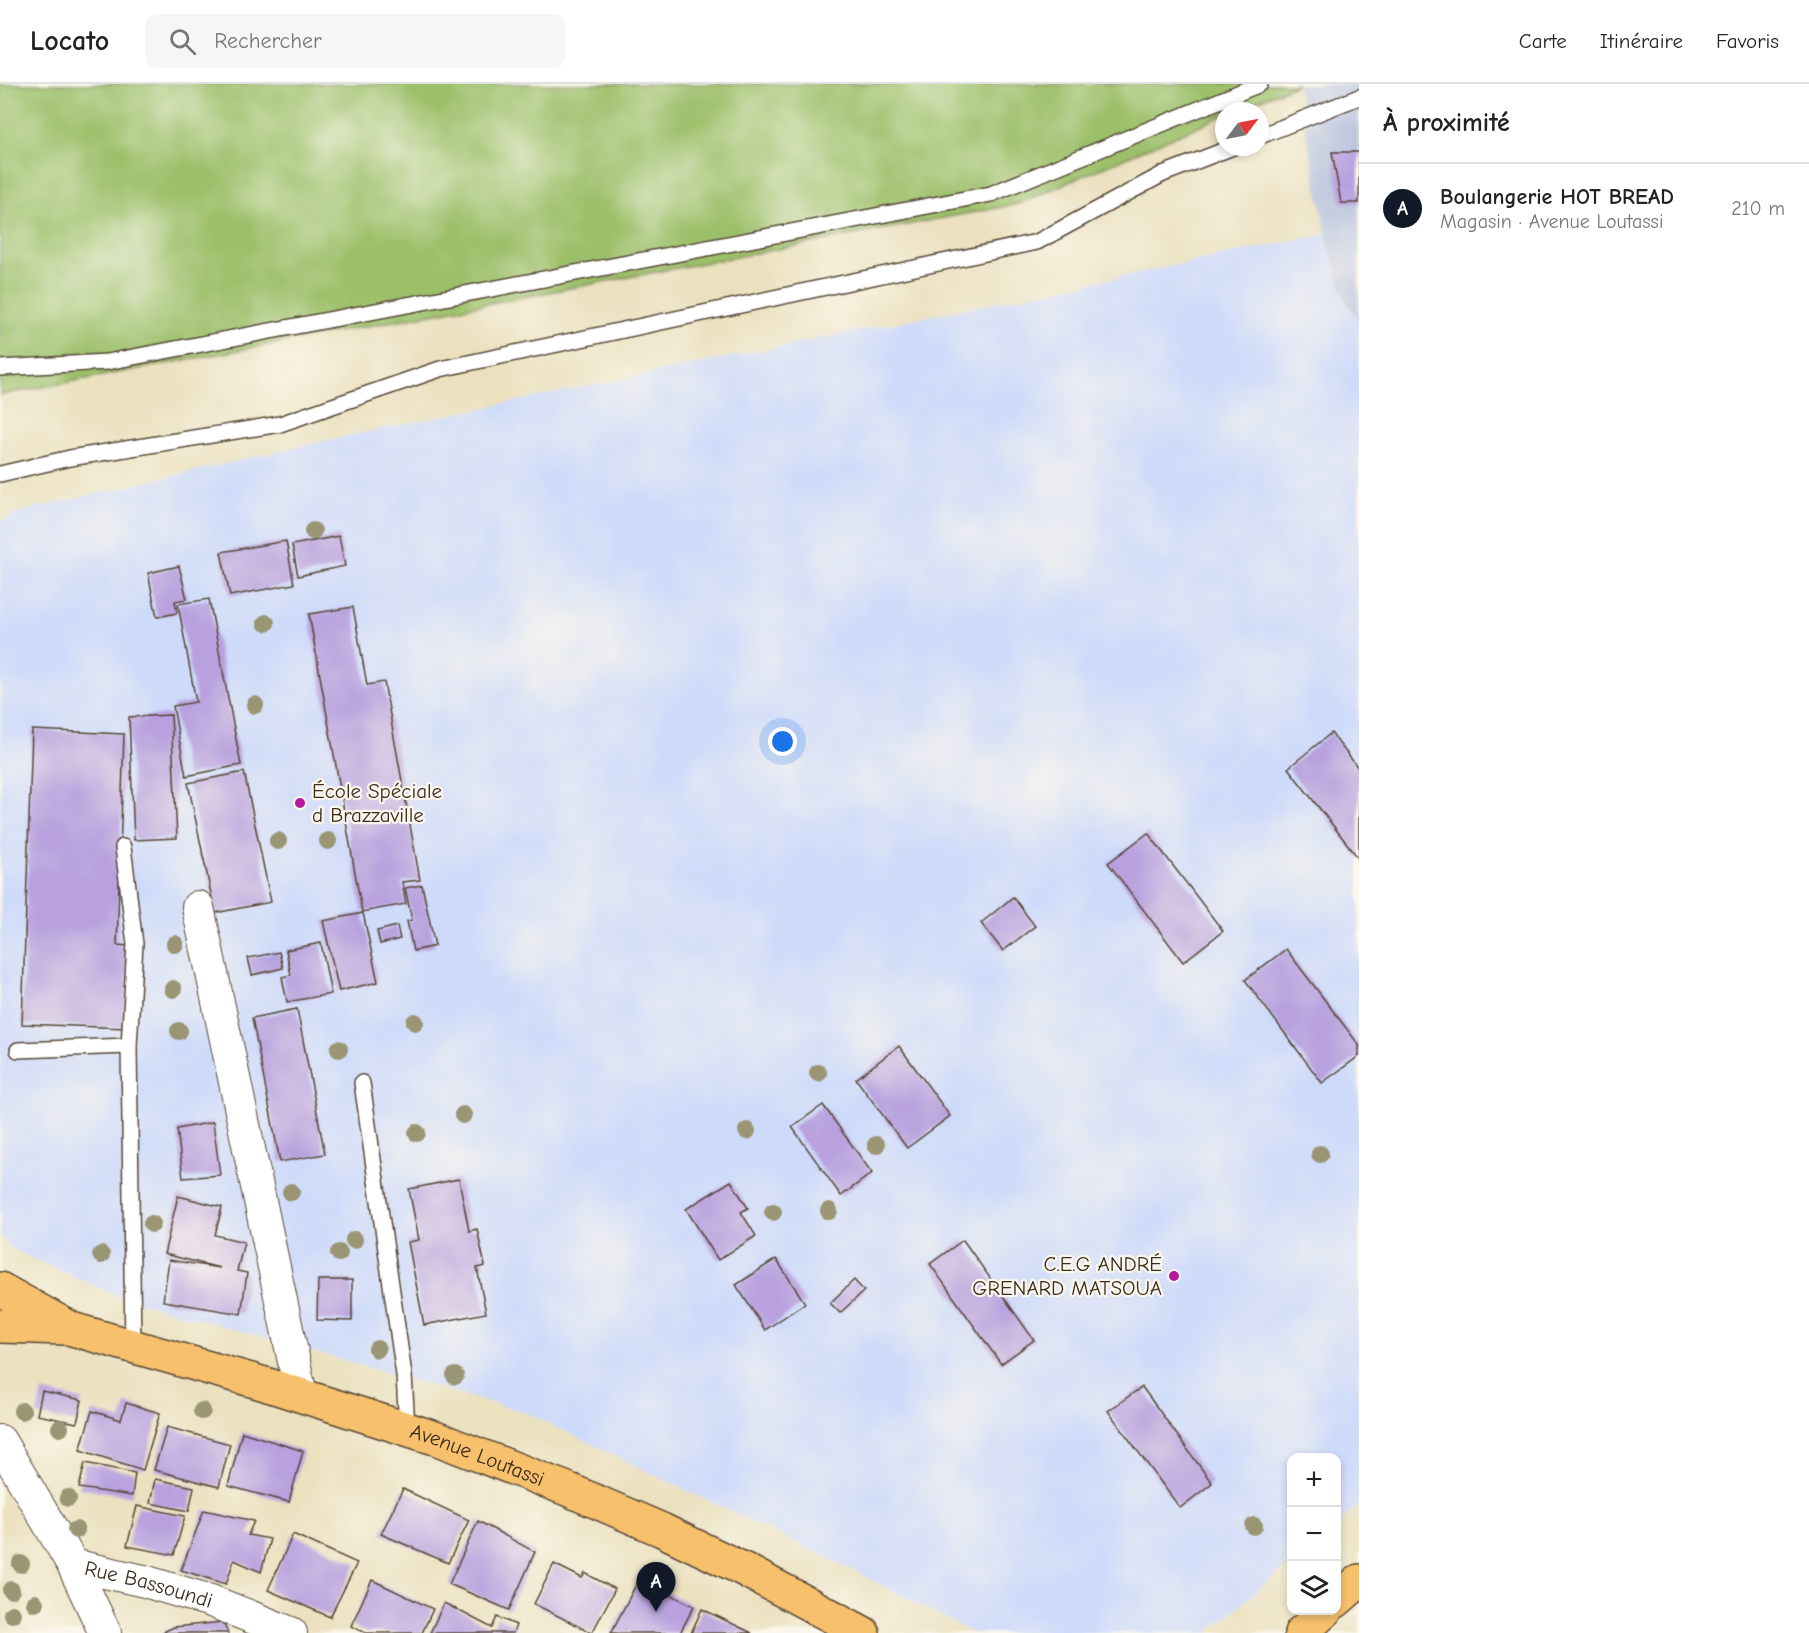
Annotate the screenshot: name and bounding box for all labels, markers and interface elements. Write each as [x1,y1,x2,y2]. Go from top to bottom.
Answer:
search box [145,14,565,68]
text: Locato [30,25,109,57]
icon: search [166,25,199,58]
text: Rechercher [214,28,322,54]
text: Carte [1519,29,1567,53]
text: Itinéraire [1600,29,1683,53]
text: Favoris [1716,29,1779,53]
north arrow [1215,102,1269,156]
text: À proximité [1383,108,1510,138]
text: Boulangerie HOT BREAD [1440,184,1674,210]
text: A [1397,197,1408,220]
text: 210 m [1731,197,1785,220]
text: Magasin · Avenue Loutassi [1440,210,1663,233]
your location [768,727,797,756]
place label: École Spéciale d Brazzaville [312,779,442,827]
marker: École Spéciale d Brazzaville [293,796,307,810]
place label: C.E.G ANDRÉ GRENARD MATSOUA [972,1252,1162,1300]
marker: C.E.G ANDRÉ GRENARD MATSOUA [1167,1269,1181,1283]
street label: Avenue Loutassi [407,1419,548,1491]
map controls [1287,1453,1341,1615]
button: + [1287,1453,1341,1507]
button: − [1287,1507,1341,1561]
street label: Rue Bassoundi [82,1556,215,1613]
button: layers [1287,1561,1341,1615]
pin: A [636,1562,676,1612]

